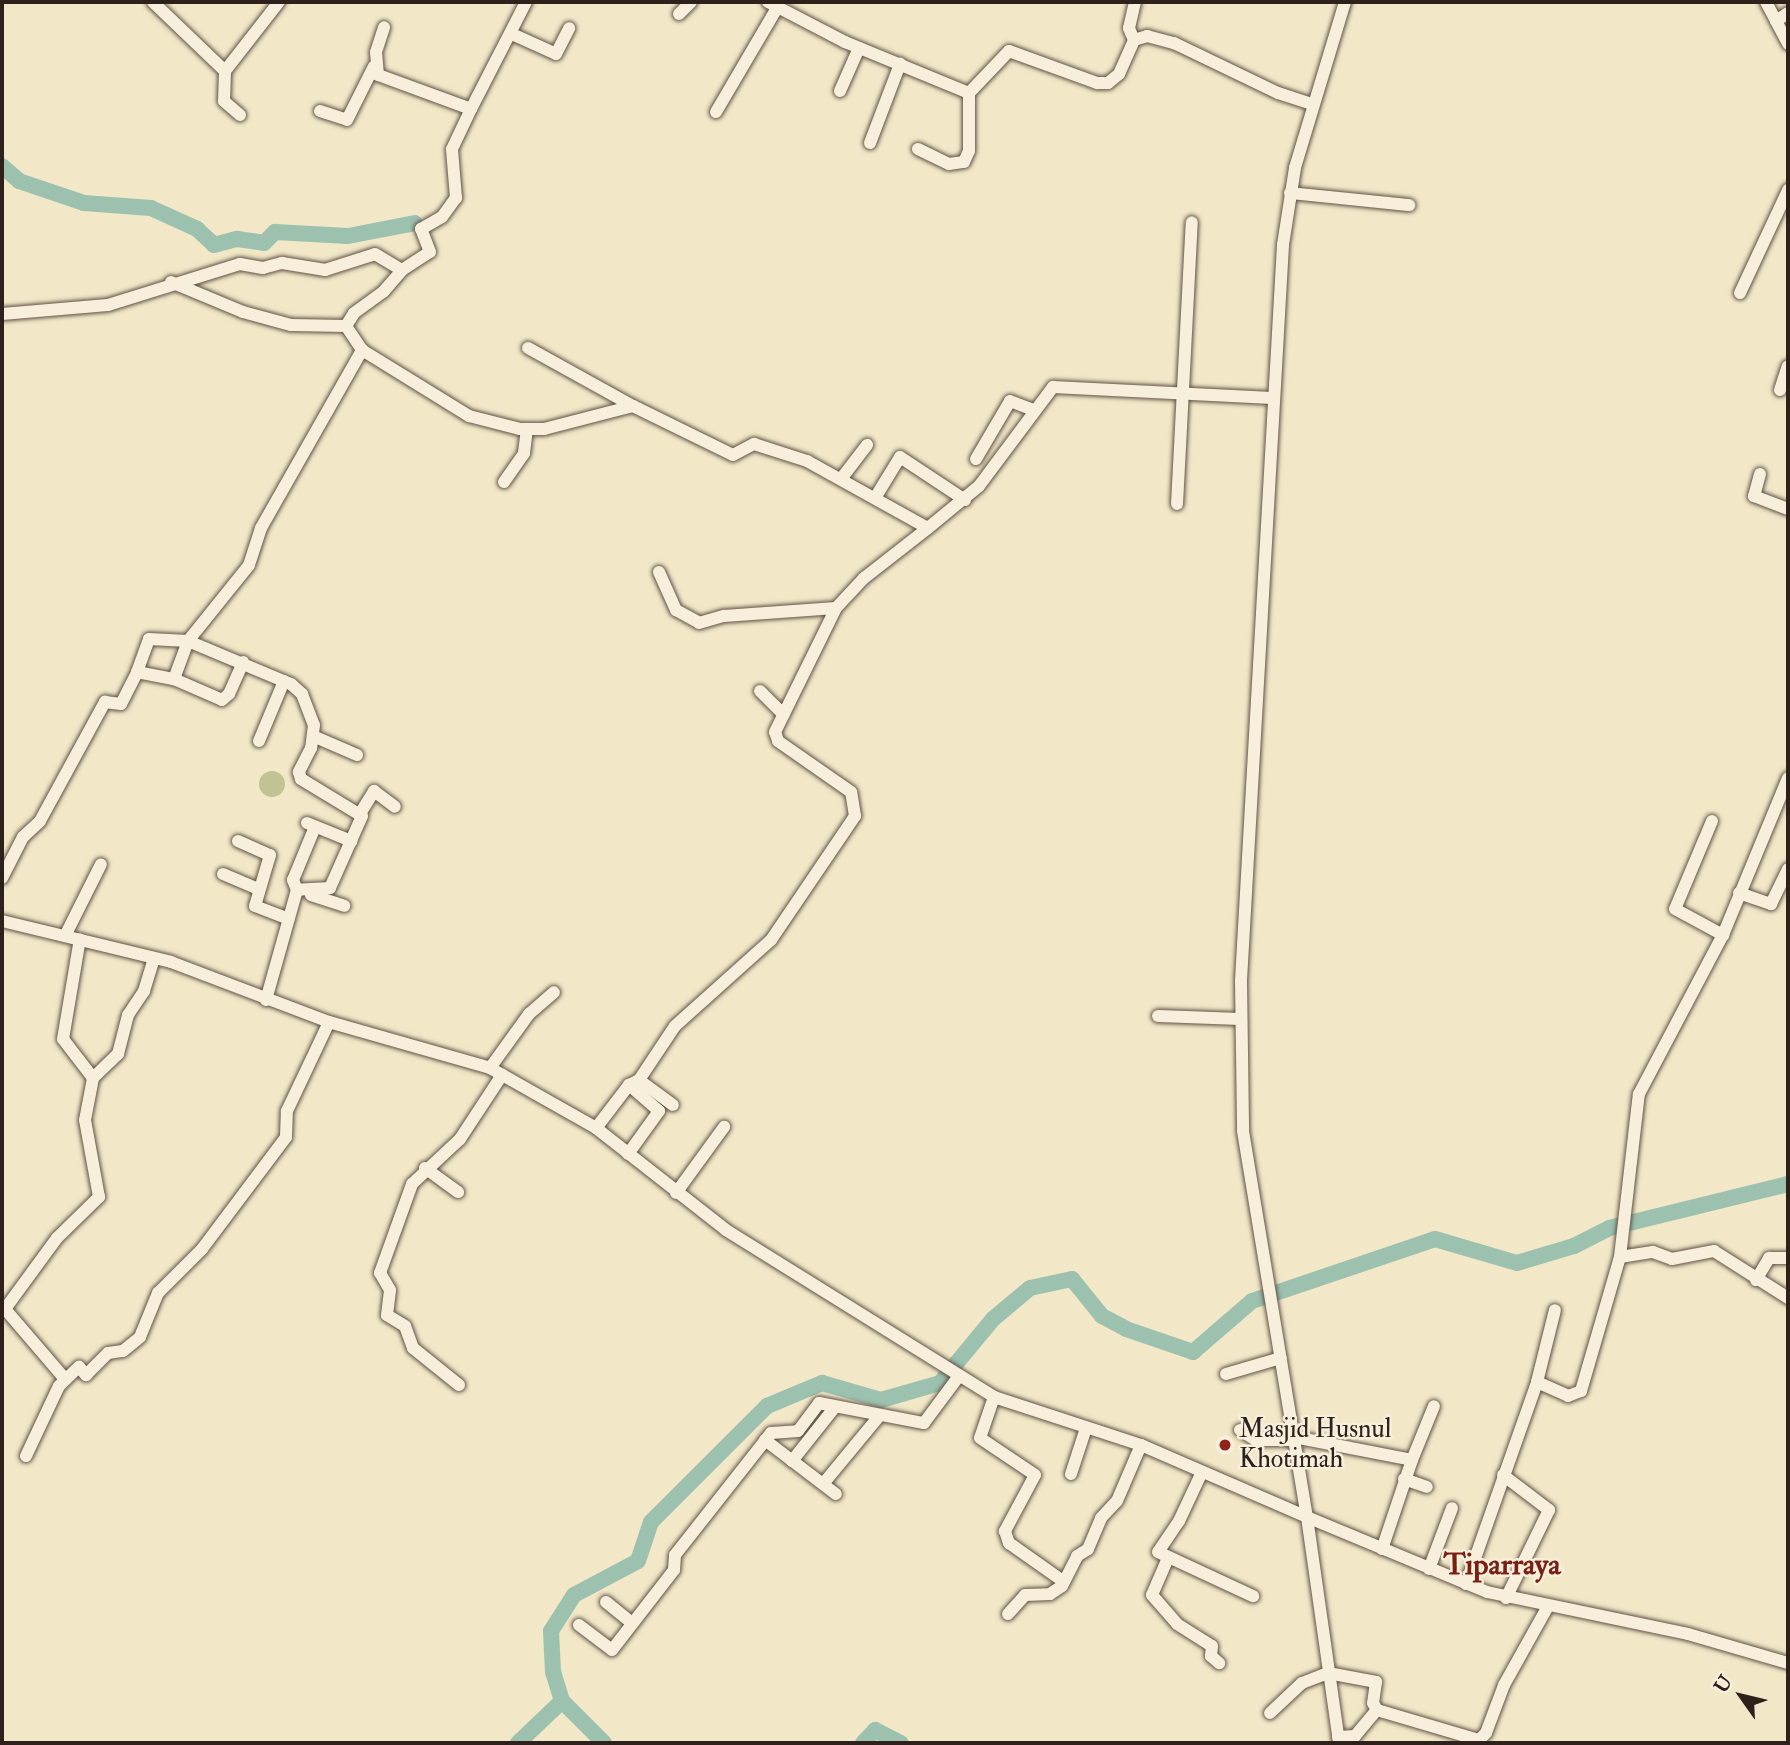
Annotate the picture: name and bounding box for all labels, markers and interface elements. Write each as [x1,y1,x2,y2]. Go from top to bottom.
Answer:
place label: Masjid Husnul Khotimah [1239,1414,1391,1476]
marker: Masjid Husnul Khotimah [1217,1437,1233,1453]
district label: Tiparraya [1443,1547,1561,1583]
north arrow [1706,1661,1776,1731]
text: U [1709,1671,1738,1698]

